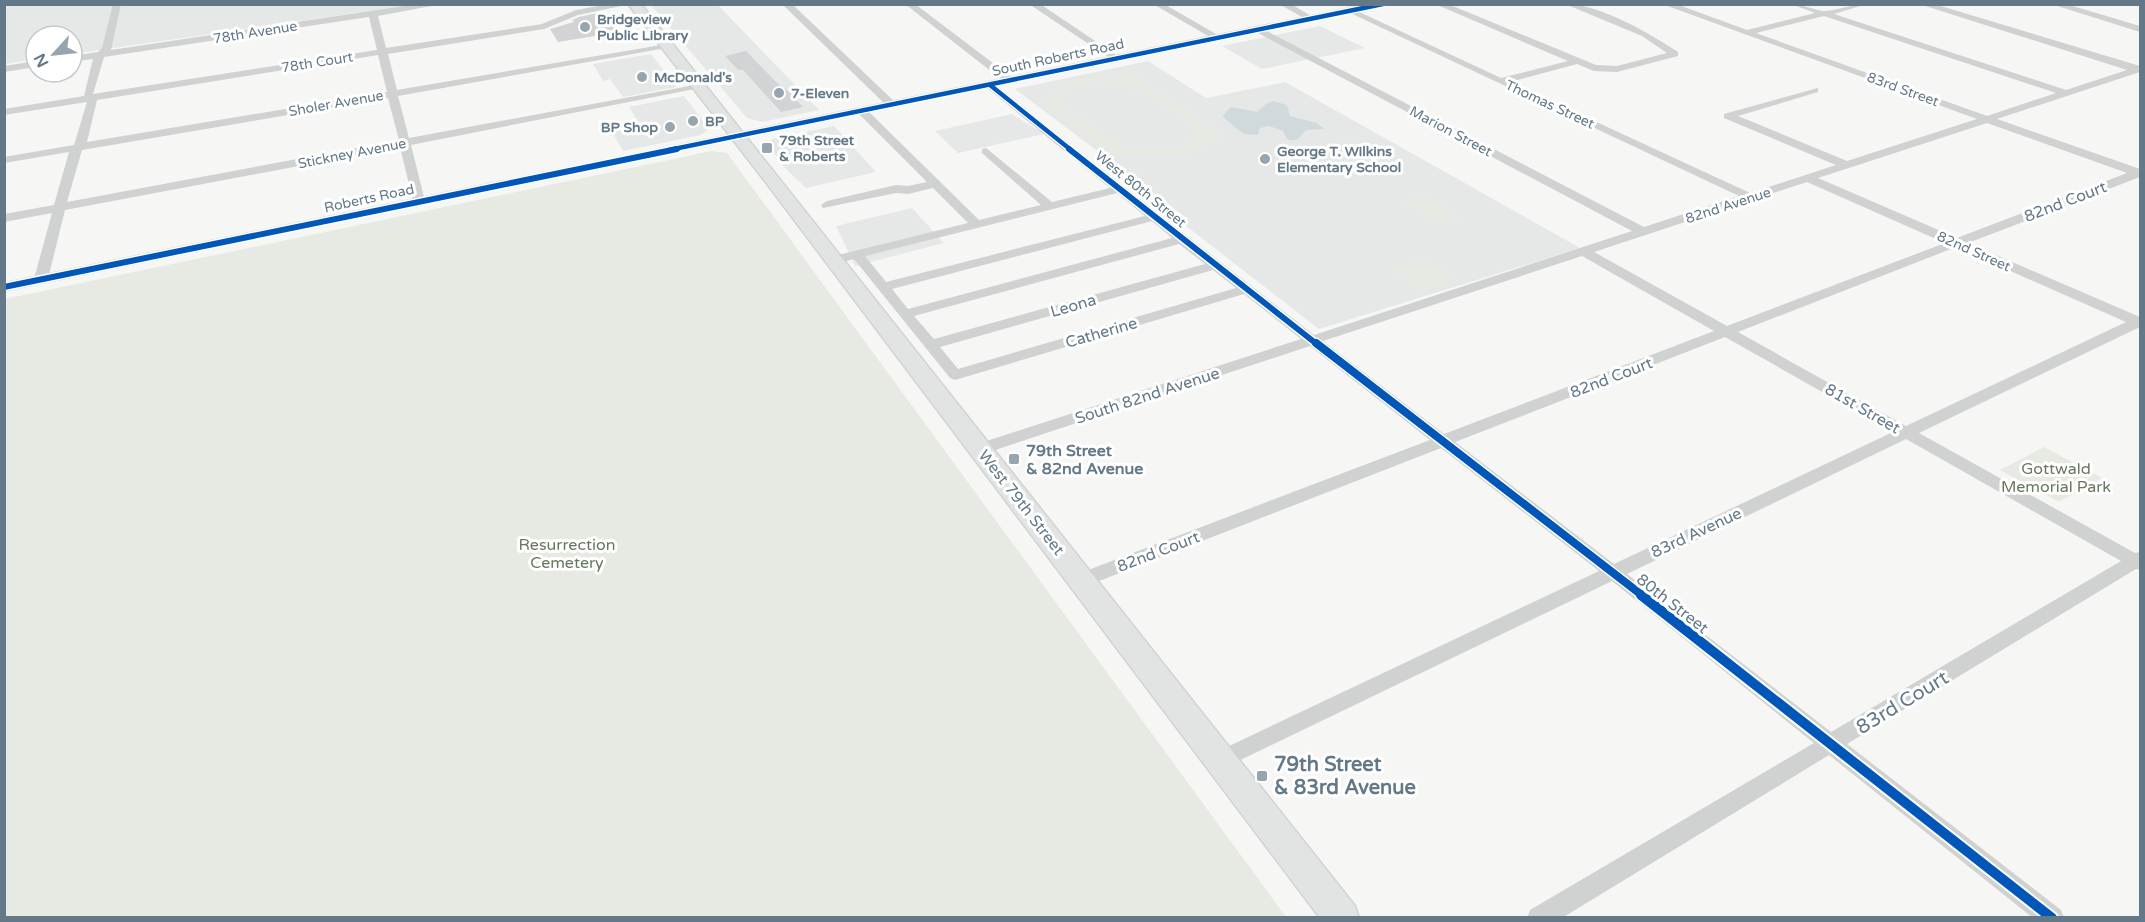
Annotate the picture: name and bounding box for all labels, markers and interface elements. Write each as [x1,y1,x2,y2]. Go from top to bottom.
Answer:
place label: Bridgeview Public Library [597,11,689,44]
street label: 78th Avenue [212,17,299,48]
marker: Bridgeview Public Library [578,20,592,34]
north arrow [24,24,84,84]
street label: South Roberts Road [990,35,1126,80]
street label: 78th Court [280,48,355,77]
text: N [30,50,53,71]
place label: McDonald's [654,69,732,86]
street label: 83rd Street [1865,69,1942,111]
marker: McDonald's [635,70,649,84]
street label: Thomas Street [1502,76,1598,133]
place label: 7-Eleven [791,85,849,102]
marker: 7-Eleven [772,86,786,100]
street label: Sholer Avenue [287,87,385,120]
street label: Marion Street [1407,103,1495,161]
place label: BP [705,113,725,130]
marker: BP [686,114,700,128]
place label: BP Shop [601,119,658,136]
marker: BP Shop [663,120,677,134]
place label: 79th Street & Roberts [779,132,855,165]
street label: Stickney Avenue [297,135,408,172]
marker: 79th Street & Roberts [760,141,774,155]
place label: George T. Wilkins Elementary School [1277,143,1401,176]
street label: West 80th Street [1092,147,1190,232]
marker: George T. Wilkins Elementary School [1258,152,1272,166]
street label: 82nd Court [2021,177,2109,227]
street label: Roberts Road [323,181,416,216]
street label: 82nd Avenue [1683,184,1773,227]
street label: 82nd Street [1934,228,2014,275]
street label: Leona [1048,290,1099,322]
street label: Catherine [1063,313,1139,353]
street label: 82nd Court [1567,353,1655,403]
street label: South 82nd Avenue [1073,363,1222,429]
street label: 81st Street [1821,379,1904,438]
place label: 79th Street & 82nd Avenue [1026,441,1143,479]
street label: West 79th Street [974,446,1069,559]
marker: 79th Street & 82nd Avenue [1007,452,1021,466]
park label: Gottwald Memorial Park [2001,459,2111,497]
street label: 83rd Avenue [1648,503,1745,563]
street label: 82nd Court [1114,527,1202,577]
park label: Resurrection Cemetery [518,535,616,573]
street label: 80th Street [1632,569,1712,638]
street label: 83rd Court [1852,666,1953,740]
place label: 79th Street & 83rd Avenue [1274,753,1416,800]
marker: 79th Street & 83rd Avenue [1255,769,1269,783]

